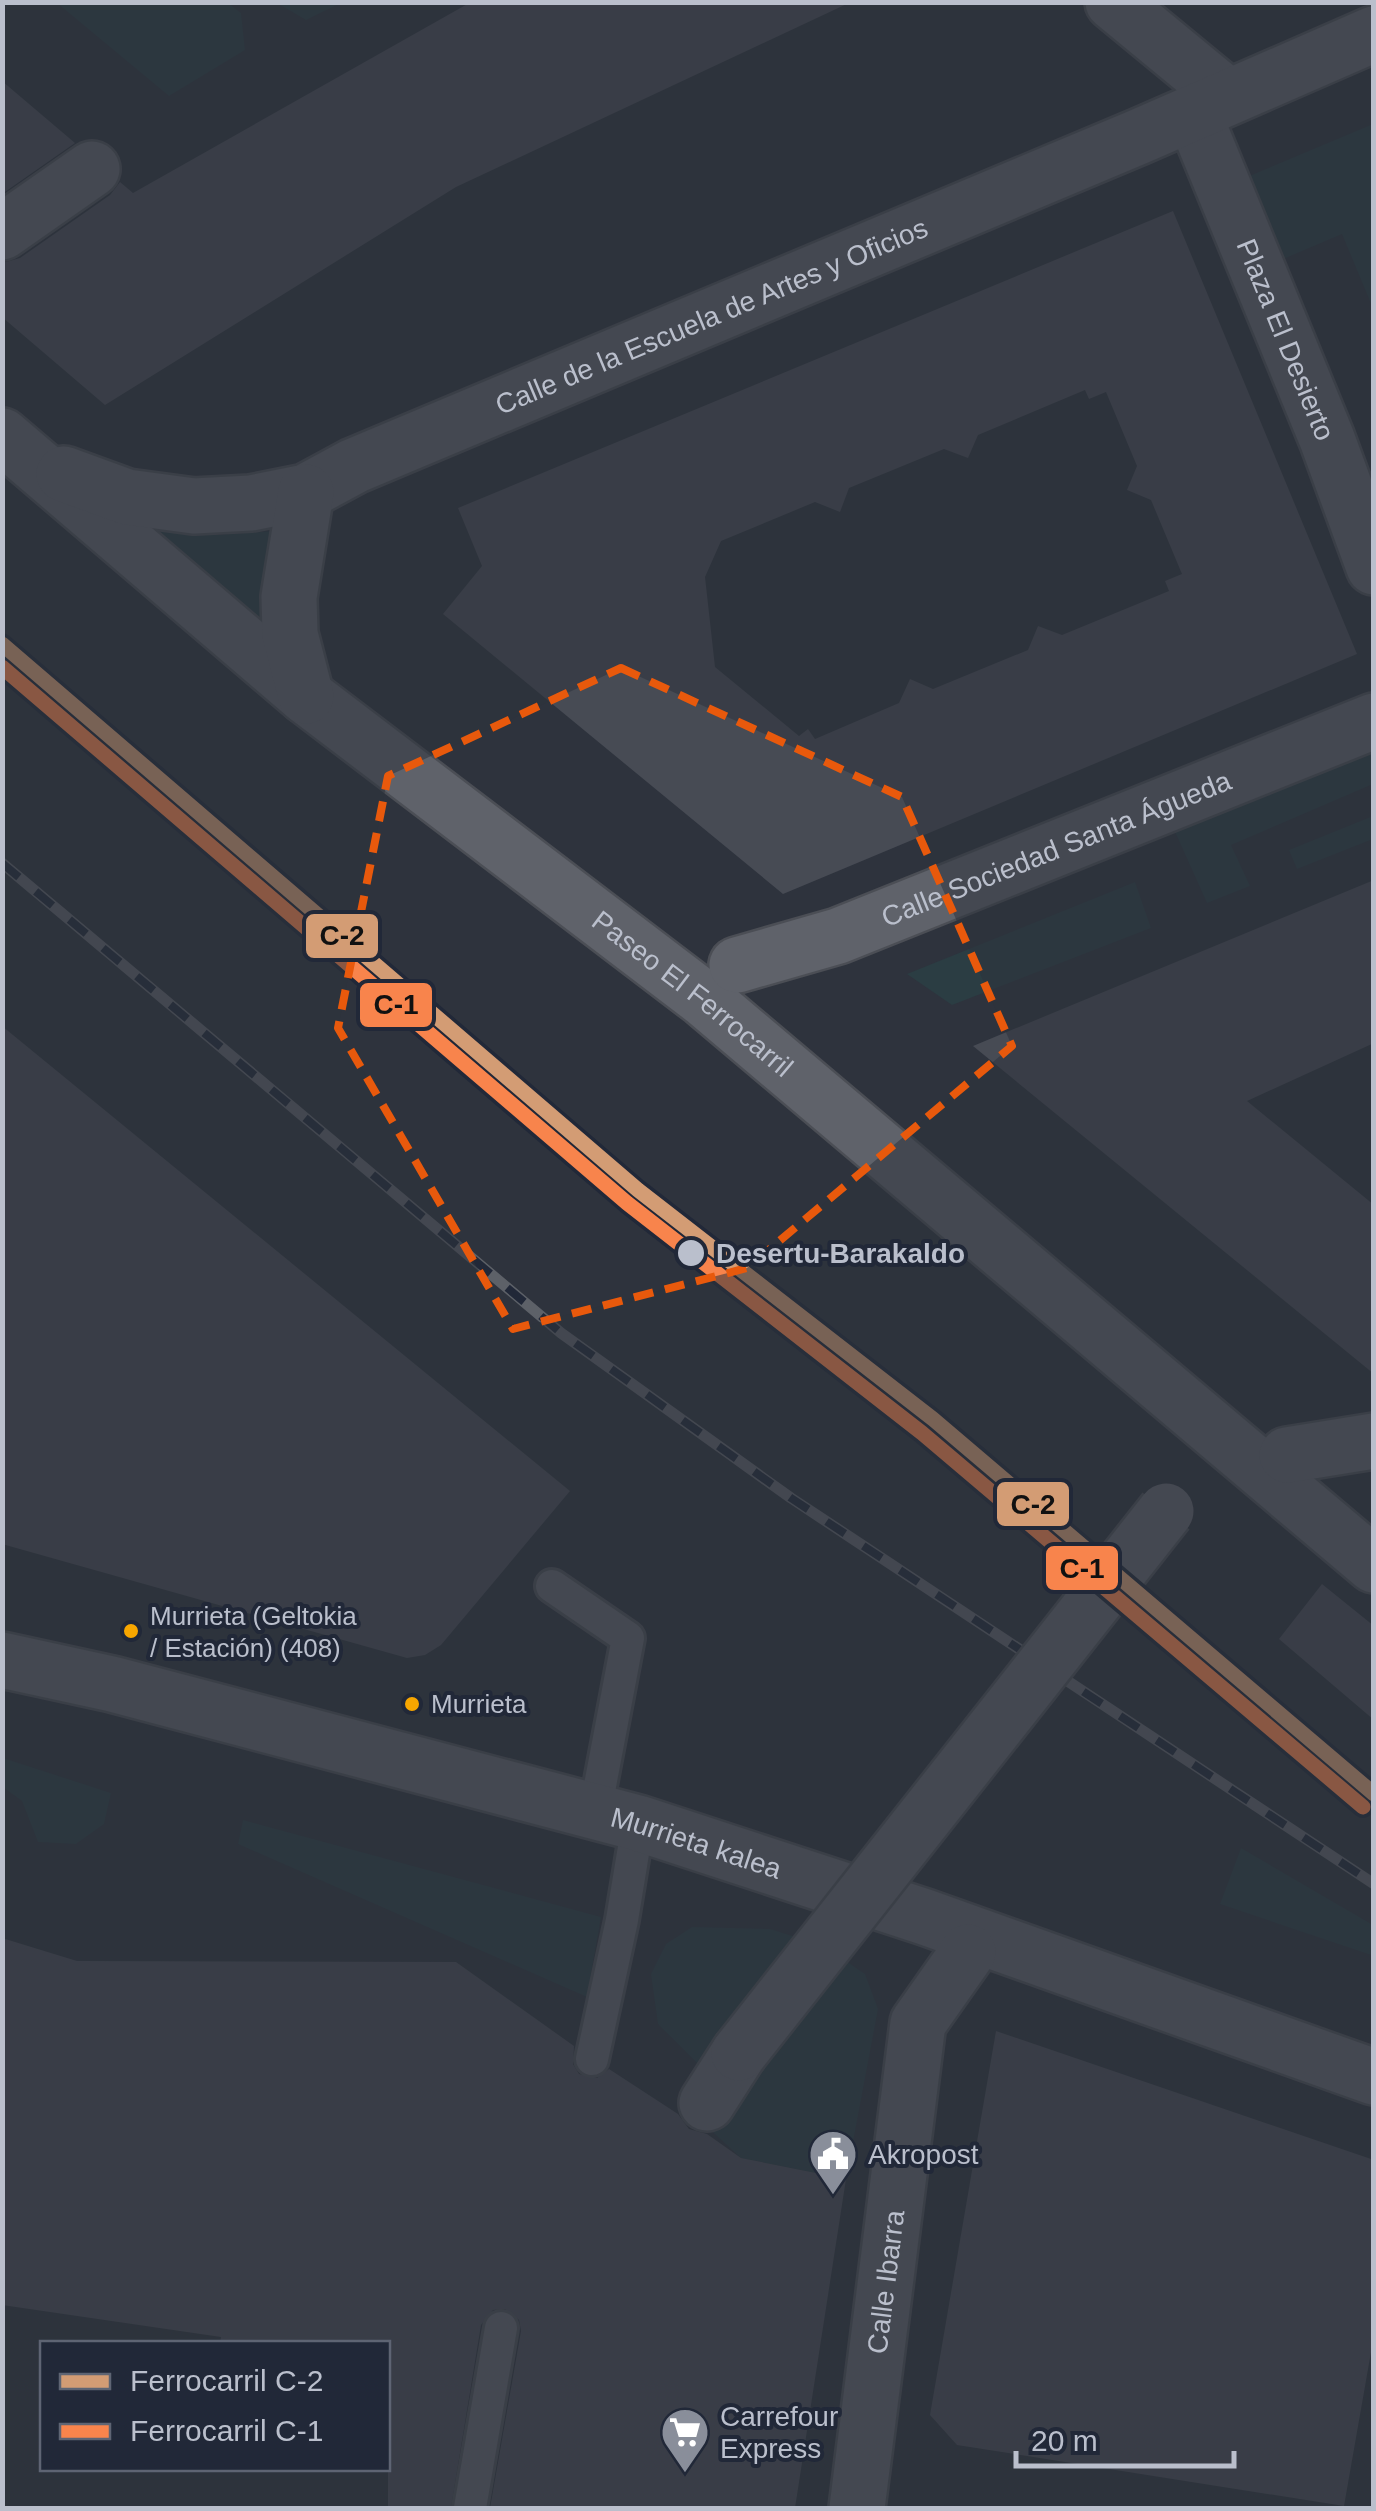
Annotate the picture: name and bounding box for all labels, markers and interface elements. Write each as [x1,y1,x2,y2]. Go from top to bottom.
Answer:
street label: Calle de la Escuela de Artes y Oficios [491,212,932,420]
street label: Plaza El Desierto [1231,234,1341,445]
street label: Calle Sociedad Santa Águeda [877,764,1236,933]
street label: Paseo El Ferrocarril [586,904,799,1083]
line badge: C-2 [304,912,380,960]
text: C-2 [319,920,365,951]
line badge: C-1 [358,981,434,1029]
text: C-1 [373,989,419,1020]
marker: Desertu-Barakaldo [675,1237,707,1269]
place label: Desertu-Barakaldo [716,1238,965,1269]
line badge: C-2 [995,1480,1071,1528]
text: C-2 [1010,1489,1056,1520]
line badge: C-1 [1044,1544,1120,1592]
text: C-1 [1059,1553,1105,1584]
place label: Murrieta (Geltokia / Estación) (408) [150,1601,357,1663]
marker: Murrieta (Geltokia / Estación) (408) [121,1621,141,1641]
place label: Murrieta [431,1689,527,1719]
marker: Murrieta [402,1694,422,1714]
street label: Murrieta kalea [608,1801,786,1885]
public building icon: Akropost [807,2128,859,2196]
place label: Akropost [868,2139,979,2170]
street label: Calle Ibarra [861,2208,910,2356]
legend [40,2341,390,2471]
text: Ferrocarril C-2 [130,2364,323,2397]
place label: Carrefour Express [720,2401,838,2464]
supermarket icon: Carrefour Express [659,2406,711,2474]
scale bar [1016,2406,1234,2468]
text: Ferrocarril C-1 [130,2414,323,2447]
text: 20 m [1031,2424,1098,2457]

